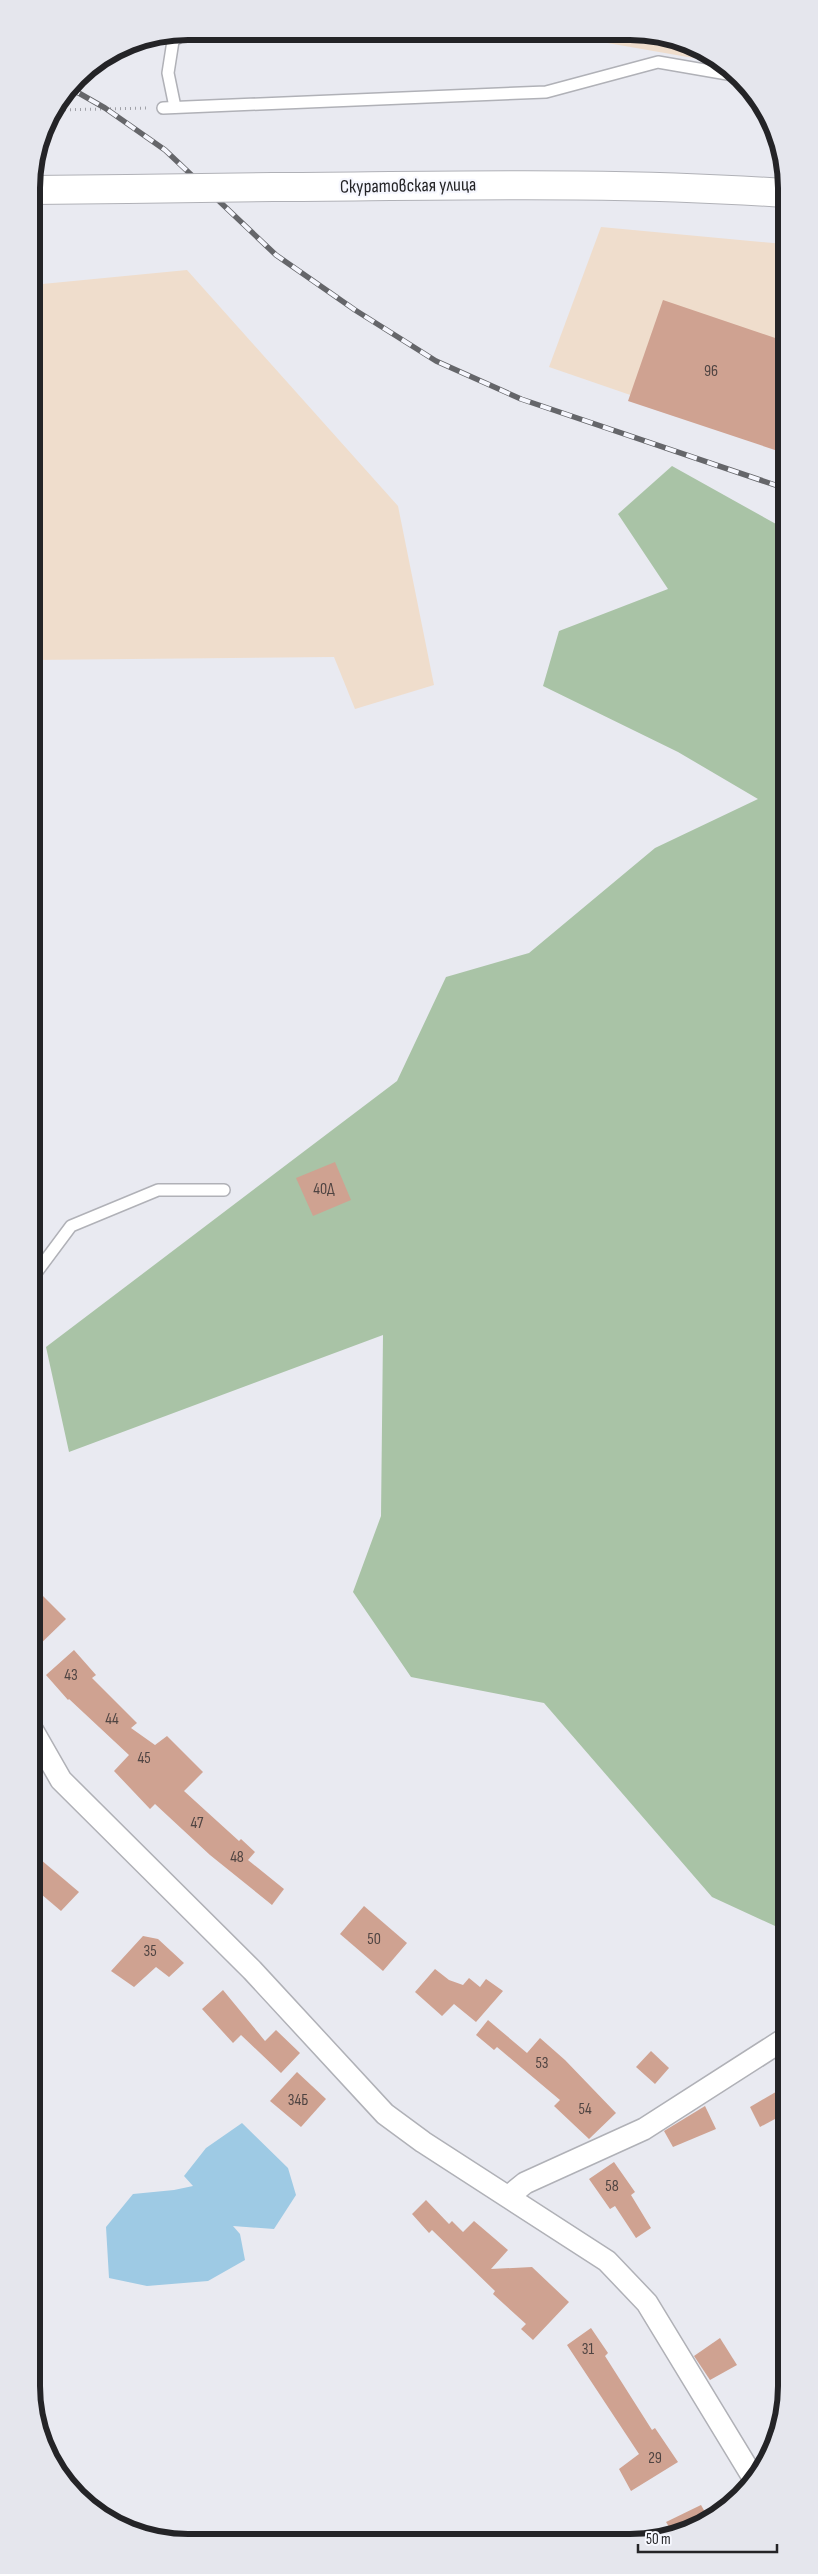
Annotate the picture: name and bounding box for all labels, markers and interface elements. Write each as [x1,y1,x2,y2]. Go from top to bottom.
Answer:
street label: Скуратовская улица [340,173,476,199]
house number: 96 [704,362,718,381]
house number: 40Д [313,1180,335,1199]
house number: 43 [64,1666,78,1685]
house number: 44 [105,1710,119,1729]
house number: 45 [137,1749,151,1768]
house number: 47 [191,1814,204,1833]
house number: 48 [230,1848,244,1867]
house number: 50 [367,1930,381,1949]
house number: 35 [143,1942,157,1961]
house number: 53 [535,2054,549,2073]
house number: 34Б [288,2091,308,2110]
house number: 54 [578,2100,592,2119]
house number: 58 [605,2177,619,2196]
house number: 31 [582,2340,595,2359]
house number: 29 [648,2449,662,2468]
scale bar [638,2522,777,2554]
text: 50 m [646,2530,671,2549]

